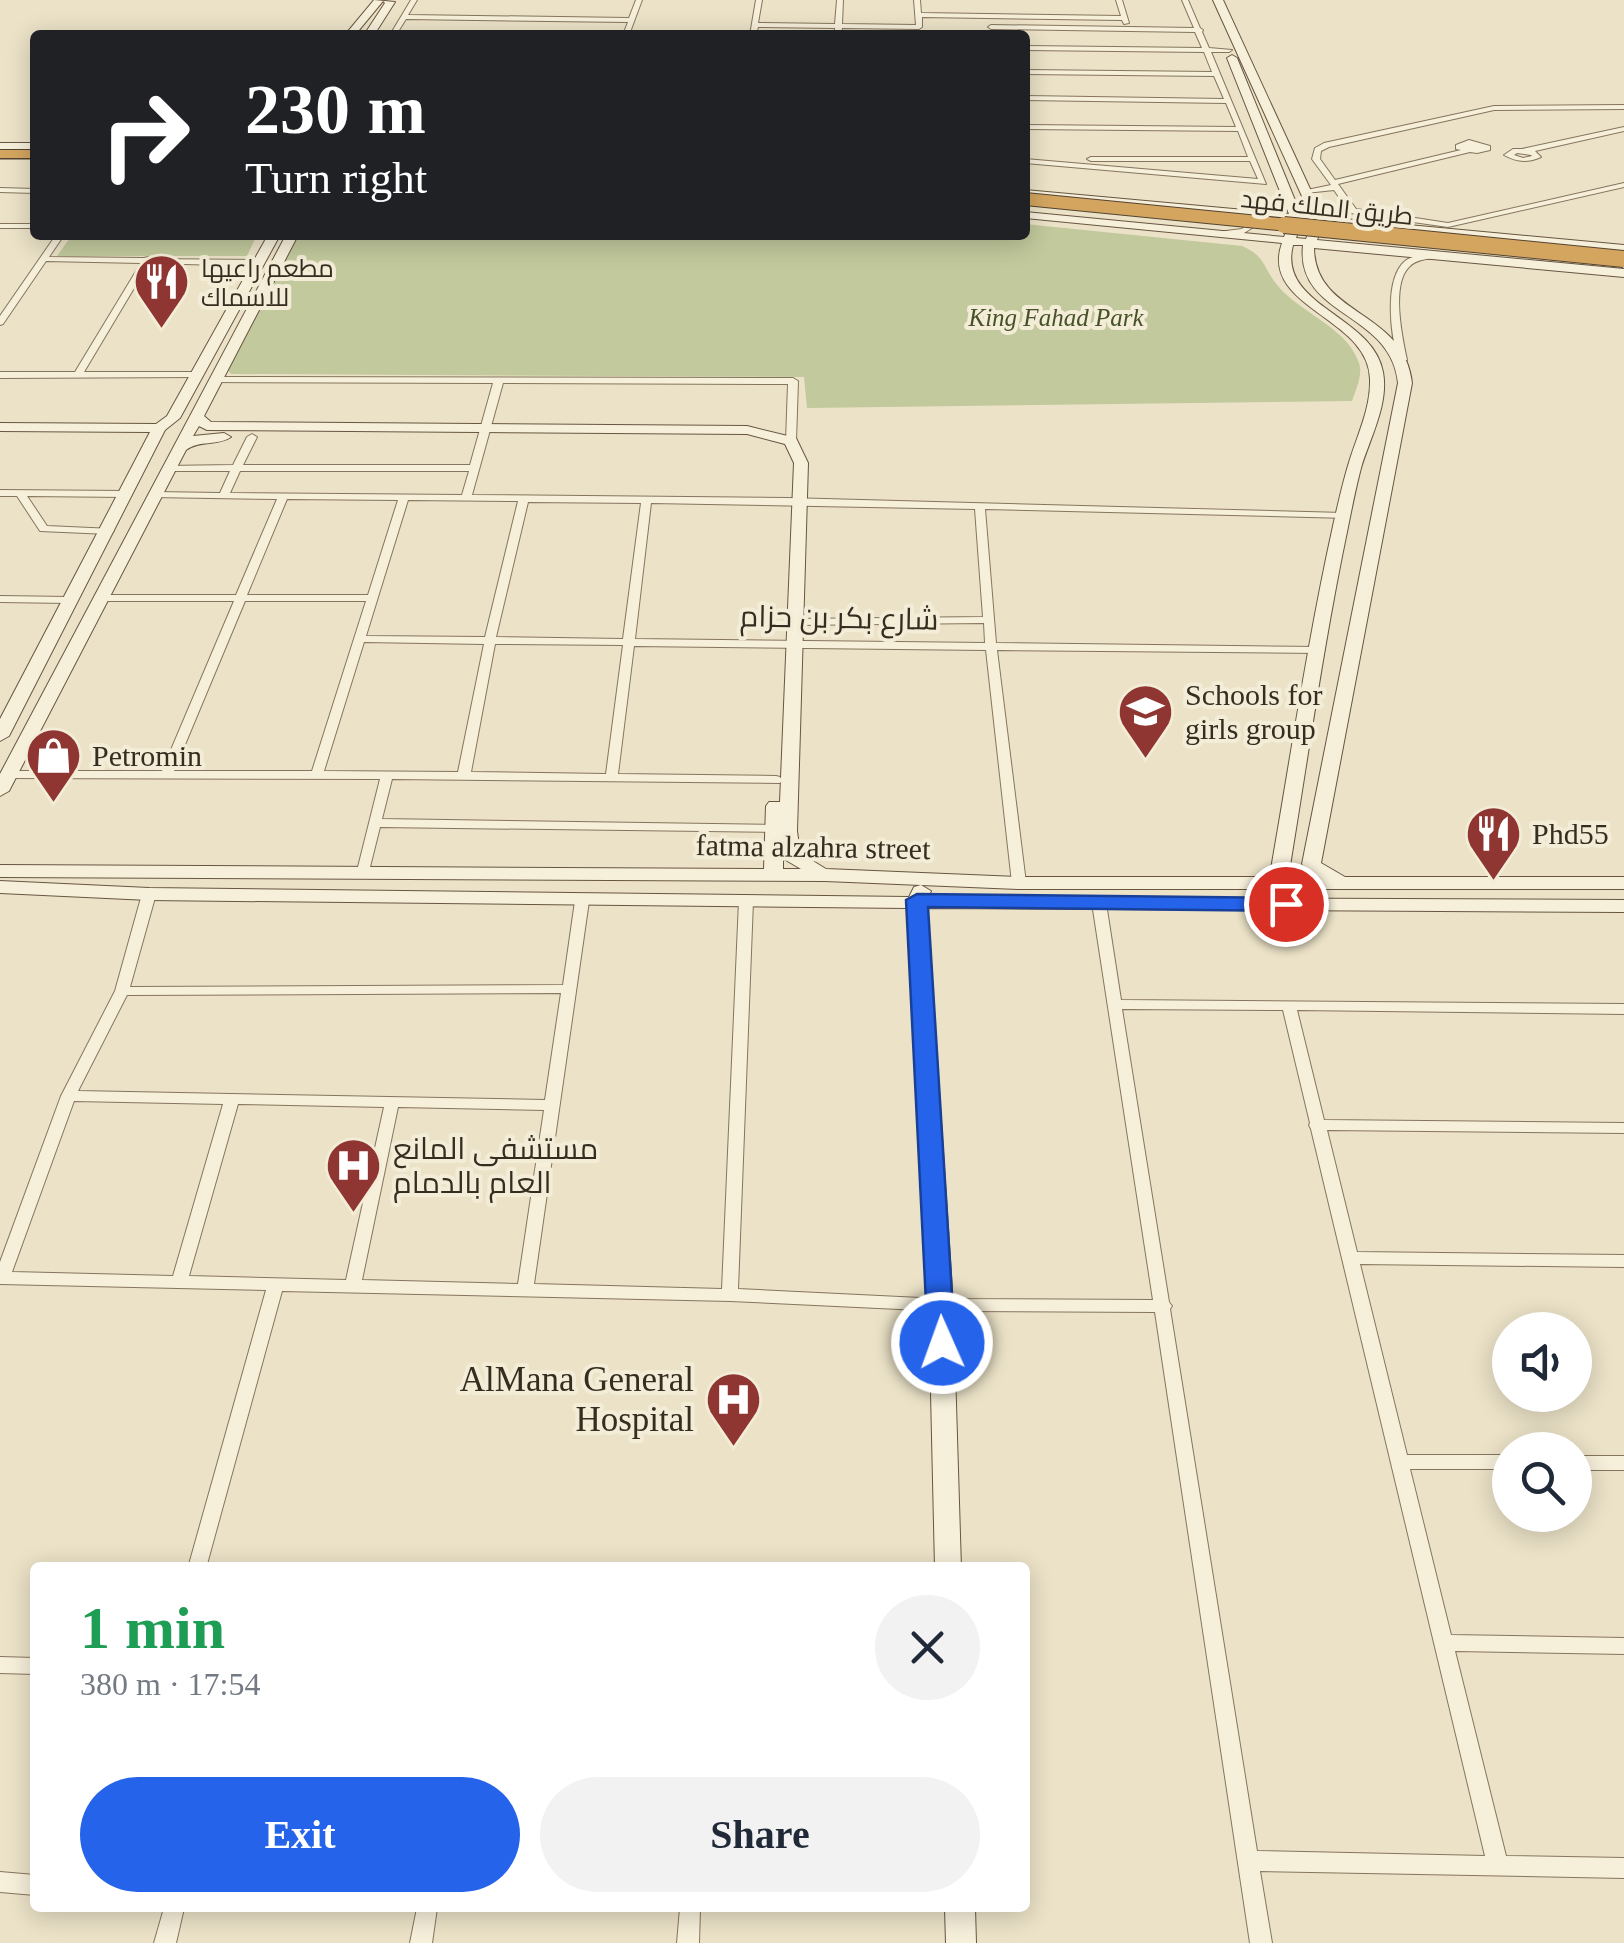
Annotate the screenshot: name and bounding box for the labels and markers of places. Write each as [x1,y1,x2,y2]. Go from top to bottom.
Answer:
restaurant icon: مطعم راعيها للاسماك [132,252,192,331]
place label: مطعم راعيها للاسماك [201,255,334,311]
place label: Schools for girls group [1185,678,1323,745]
school or university icon: Schools for girls group [1116,682,1176,761]
shop icon: Petromin [23,726,83,805]
place label: Petromin [92,739,202,772]
restaurant icon: Phd55 [1463,804,1523,883]
place label: Phd55 [1532,817,1609,850]
pin [1244,862,1329,947]
place label: مستشفى المانع العام بالدمام [393,1132,598,1203]
hospital icon: مستشفى المانع العام بالدمام [324,1136,384,1215]
place label: AlMana General Hospital [460,1360,694,1439]
hospital icon: AlMana General Hospital [703,1369,763,1448]

